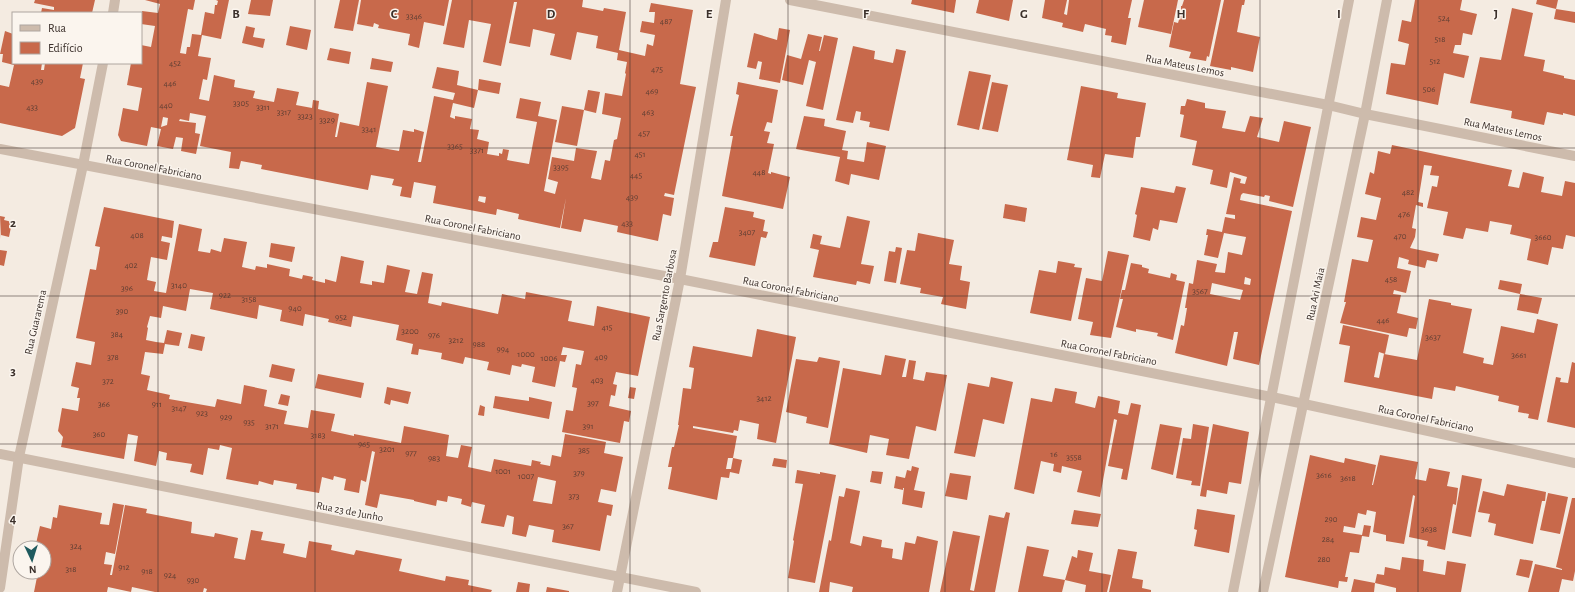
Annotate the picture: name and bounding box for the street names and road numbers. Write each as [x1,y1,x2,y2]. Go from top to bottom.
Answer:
street label: Rua Mateus Lemos [1145,52,1225,78]
street label: Rua Mateus Lemos [1463,116,1543,143]
street label: Rua Coronel Fabriciano [105,153,203,182]
street label: Rua Coronel Fabriciano [424,213,522,242]
street label: Rua Sargento Barbosa [650,248,679,342]
street label: Rua Ari Maia [1304,267,1326,322]
street label: Rua Coronel Fabriciano [742,275,840,304]
street label: Rua Guararema [23,289,48,356]
street label: Rua Coronel Fabriciano [1060,338,1158,367]
street label: Rua Coronel Fabriciano [1377,403,1475,434]
street label: Rua 23 de Junho [316,500,384,523]

